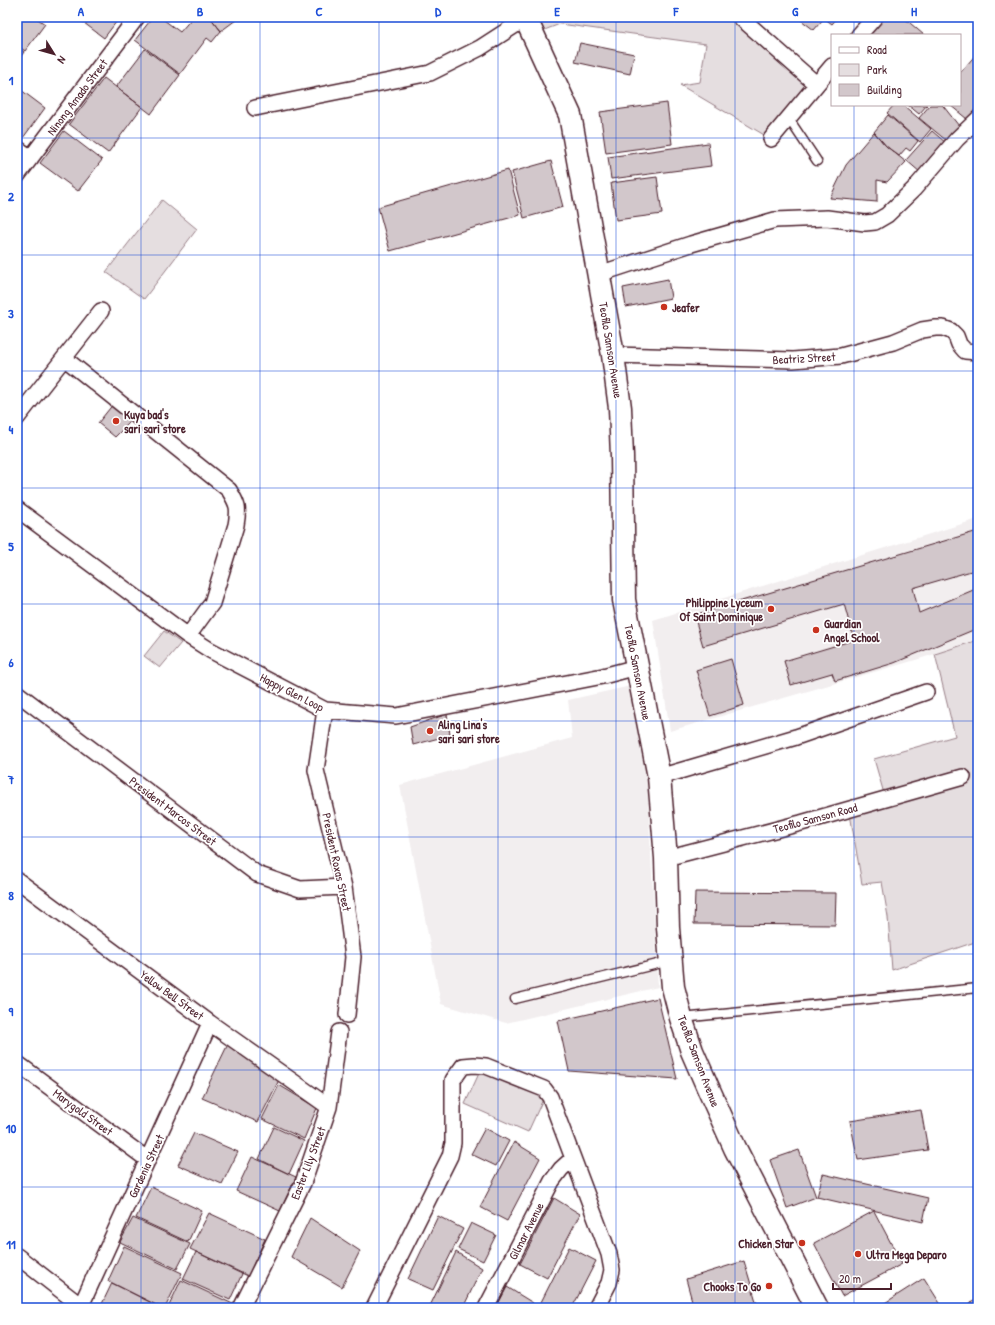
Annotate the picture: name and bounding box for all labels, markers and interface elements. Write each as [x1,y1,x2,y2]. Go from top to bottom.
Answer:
text: A [78,2,85,20]
text: B [197,2,204,20]
text: C [315,2,323,20]
text: D [435,2,442,20]
text: E [554,2,560,20]
text: F [673,2,680,20]
text: G [792,2,799,20]
text: H [911,2,917,20]
north arrow [34,34,74,74]
legend [831,34,961,106]
text: Road [867,41,887,58]
street label: Ninong Amado Street [44,56,110,138]
text: Park [867,61,887,78]
text: 1 [9,71,14,89]
text: Building [867,81,902,98]
text: 2 [8,187,15,205]
place label: Jeafer [672,299,700,316]
street label: Teofilo Samson Avenue [595,301,627,400]
marker: Jeafer [659,302,669,312]
text: 3 [8,304,14,322]
street label: Beatriz Street [772,348,837,368]
place label: Kuya bad's sari sari store [124,406,186,437]
marker: Kuya bad's sari sari store [111,416,121,426]
text: 4 [9,420,14,438]
text: 5 [8,537,14,555]
place label: Philippine Lyceum Of Saint Dominique [679,594,763,626]
marker: Philippine Lyceum Of Saint Dominique [766,604,776,614]
place label: Guardian Angel School [824,615,880,647]
street label: Teofilo Samson Avenue [620,623,656,722]
marker: Guardian Angel School [811,625,821,635]
text: 6 [8,653,14,671]
street label: Happy Glen Loop [257,669,327,715]
place label: Aling Lina's sari sari store [438,716,500,747]
marker: Aling Lina's sari sari store [425,726,435,736]
text: 7 [7,770,15,788]
street label: President Marcos Street [126,772,221,850]
street label: Teofilo Samson Road [771,799,859,837]
street label: President Roxas Street [318,811,356,913]
text: 8 [8,886,14,904]
street label: Yellow Bell Street [137,966,208,1024]
text: 9 [9,1002,14,1020]
street label: Teofilo Samson Avenue [674,1013,724,1110]
street label: Marygold Street [50,1084,117,1140]
text: 10 [6,1119,16,1137]
street label: Easter Lily Street [286,1123,330,1202]
street label: Gardenia Street [124,1131,168,1200]
street label: Gilmar Avenue [504,1199,548,1263]
text: 11 [6,1235,16,1253]
place label: Chicken Star [738,1235,794,1252]
marker: Chicken Star [797,1238,807,1248]
place label: Ultra Mega Deparo [866,1246,947,1264]
marker: Ultra Mega Deparo [853,1249,863,1259]
scale bar [833,1265,891,1291]
text: 20 m [839,1270,861,1287]
place label: Chooks To Go [704,1278,761,1295]
marker: Chooks To Go [764,1281,774,1291]

